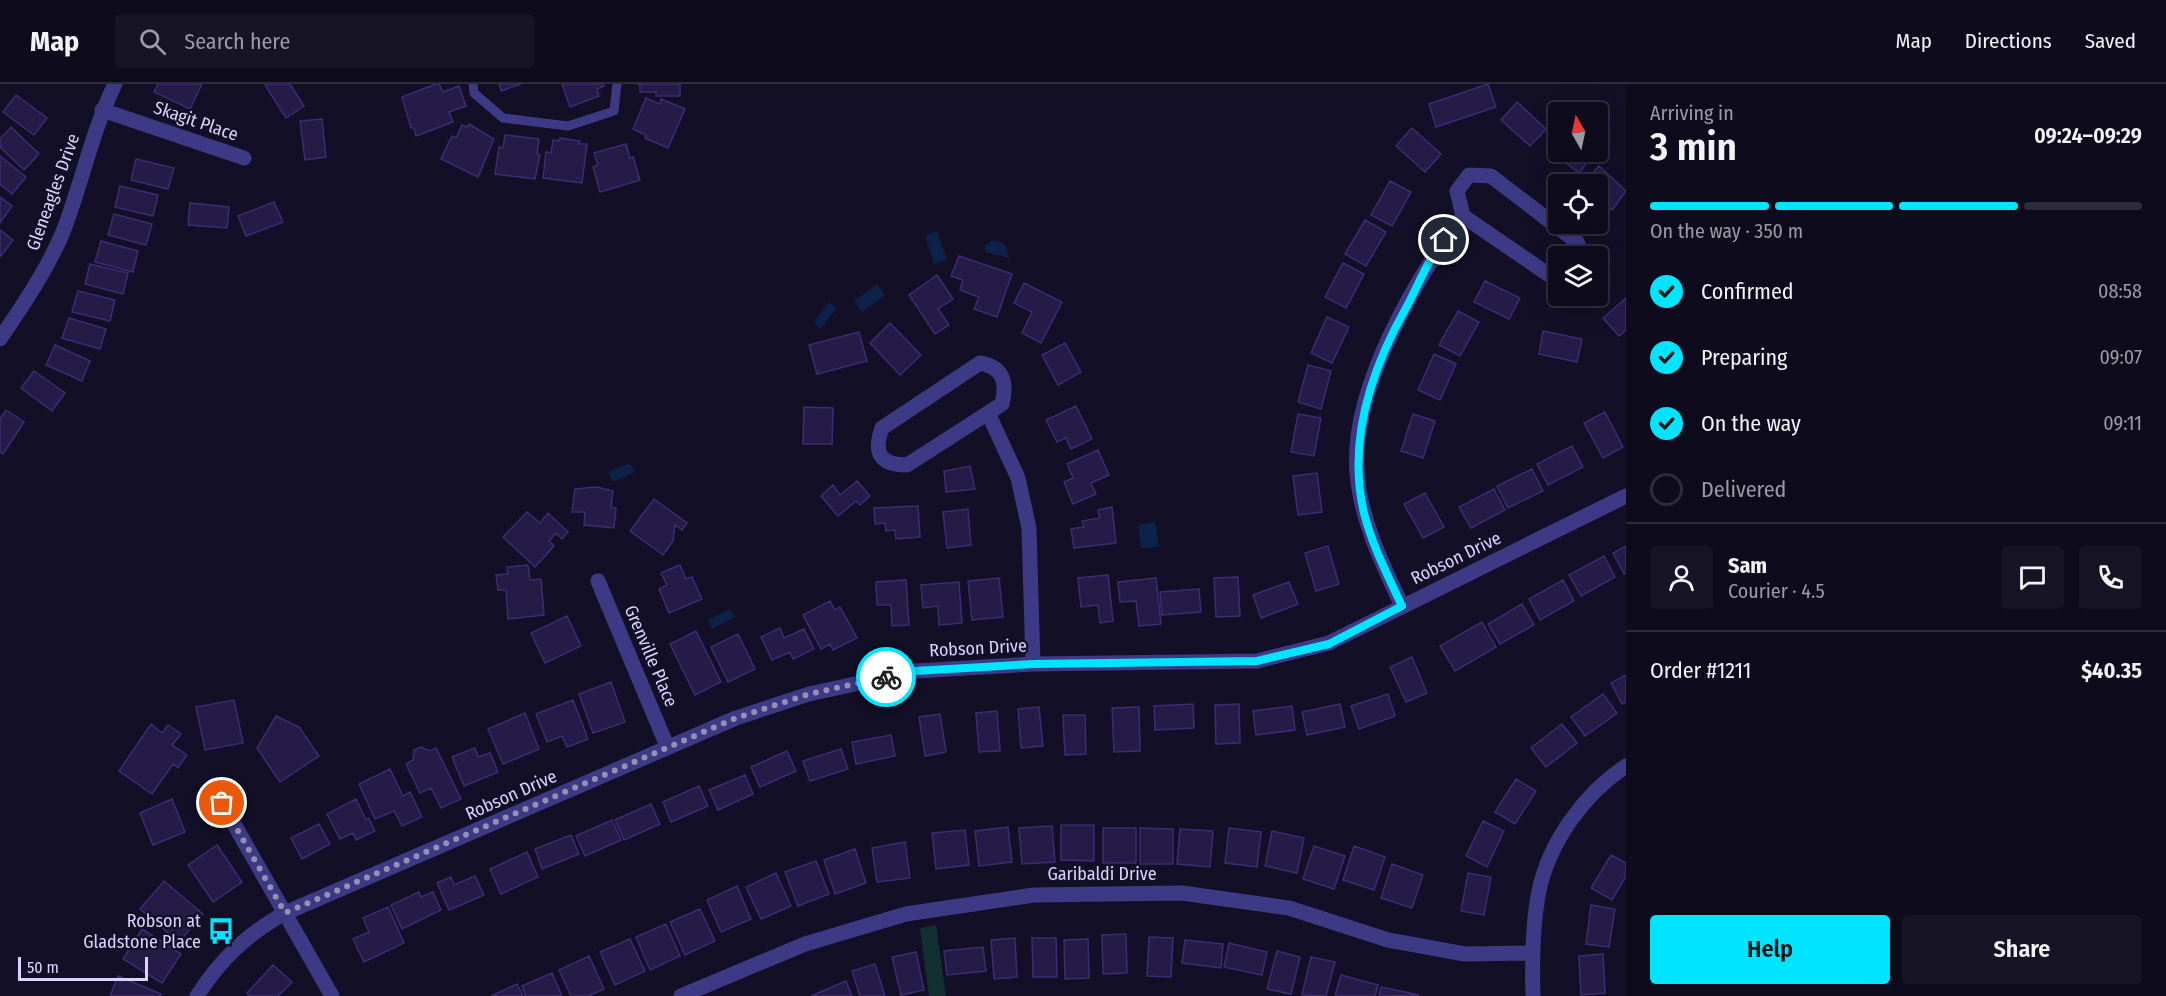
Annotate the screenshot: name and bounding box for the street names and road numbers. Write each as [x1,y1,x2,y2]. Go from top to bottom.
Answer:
street label: Skagit Place [151,96,241,146]
street label: Gleneagles Drive [22,130,84,253]
street label: Robson Drive [1407,527,1505,589]
street label: Grenville Place [620,602,682,710]
street label: Robson Drive [929,634,1027,662]
street label: Robson Drive [462,765,560,825]
street label: Garibaldi Drive [1047,863,1157,885]

